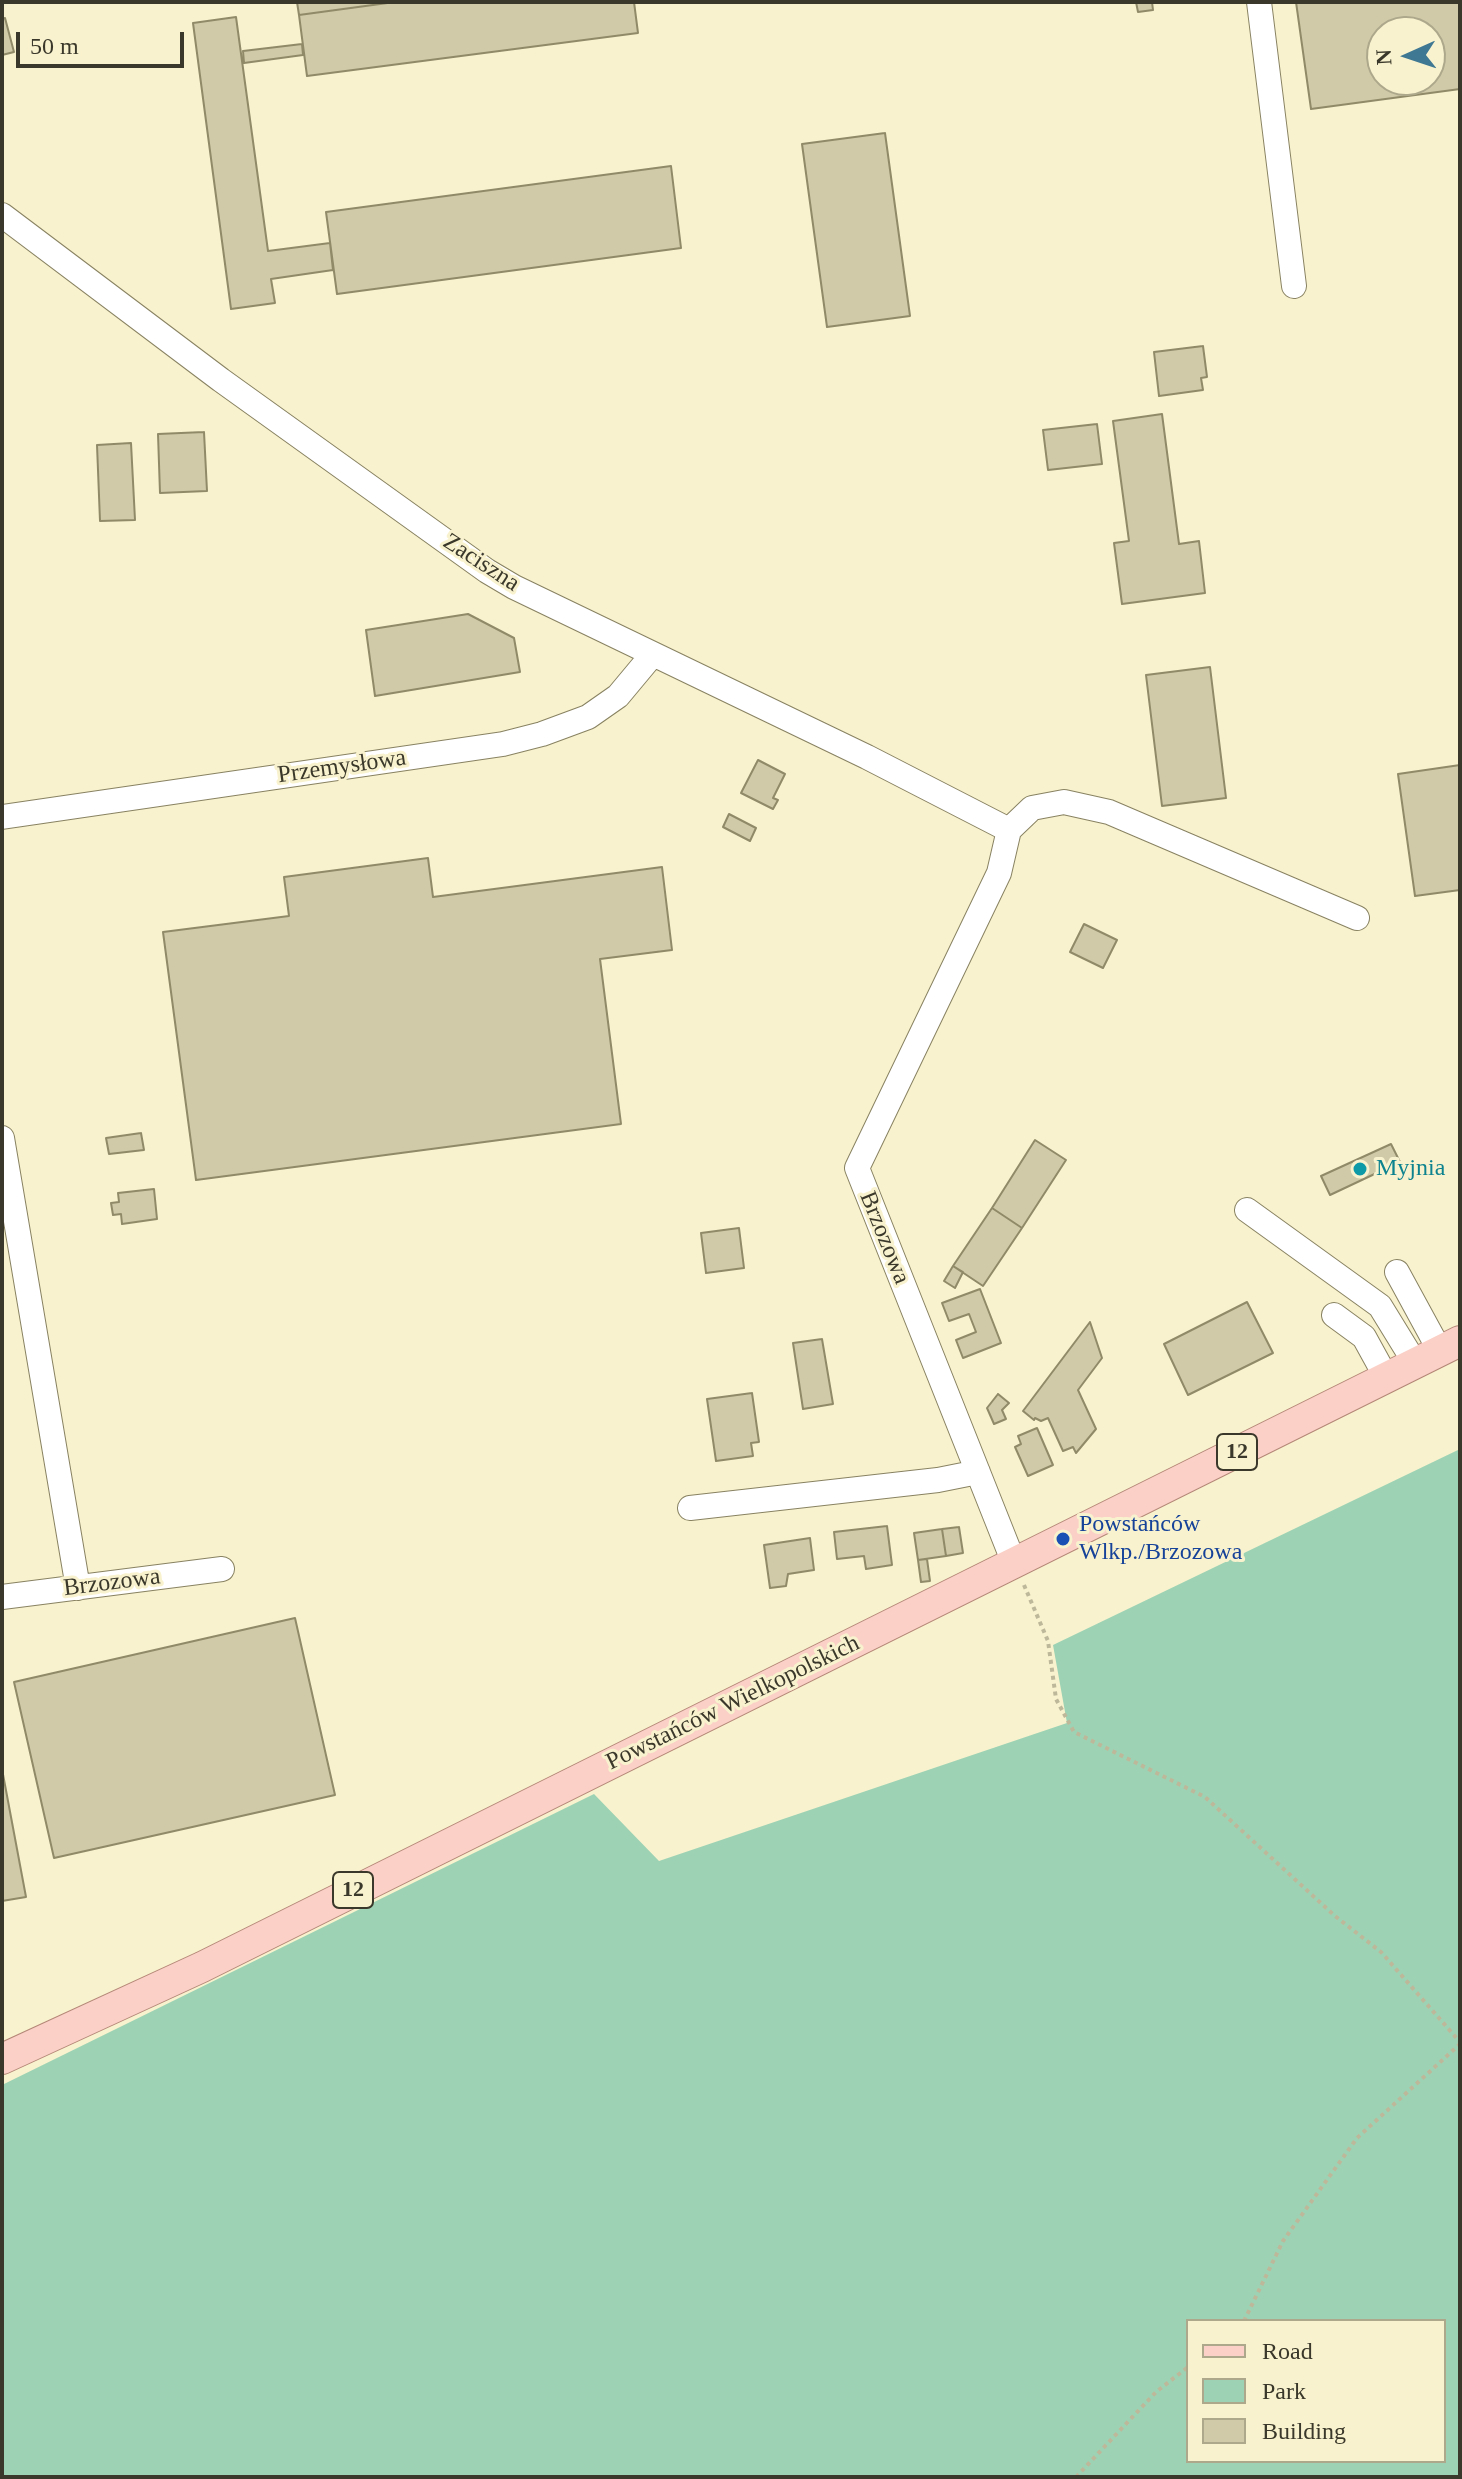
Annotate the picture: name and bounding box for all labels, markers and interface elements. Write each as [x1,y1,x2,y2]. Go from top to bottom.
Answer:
scale bar [20,16,188,66]
north arrow [1366,16,1446,96]
text: 50 m [30,33,79,59]
text: N [1371,49,1396,66]
street label: Zaciszna [437,528,525,598]
street label: Przemysłowa [276,744,408,790]
place label: Myjnia [1376,1155,1445,1183]
marker: Myjnia [1351,1160,1369,1178]
street label: Brzozowa [852,1188,916,1288]
road number: 12 [1217,1434,1257,1470]
place label: Powstańców Wlkp./Brzozowa [1079,1511,1242,1567]
marker: Powstańców Wlkp./Brzozowa [1054,1530,1072,1548]
street label: Brzozowa [62,1563,162,1603]
street label: Powstańców Wielkopolskich [602,1629,864,1777]
road number: 12 [333,1872,373,1908]
legend [1186,2319,1446,2463]
text: Road [1262,2338,1313,2364]
text: Park [1262,2378,1306,2404]
text: Building [1262,2418,1346,2444]

